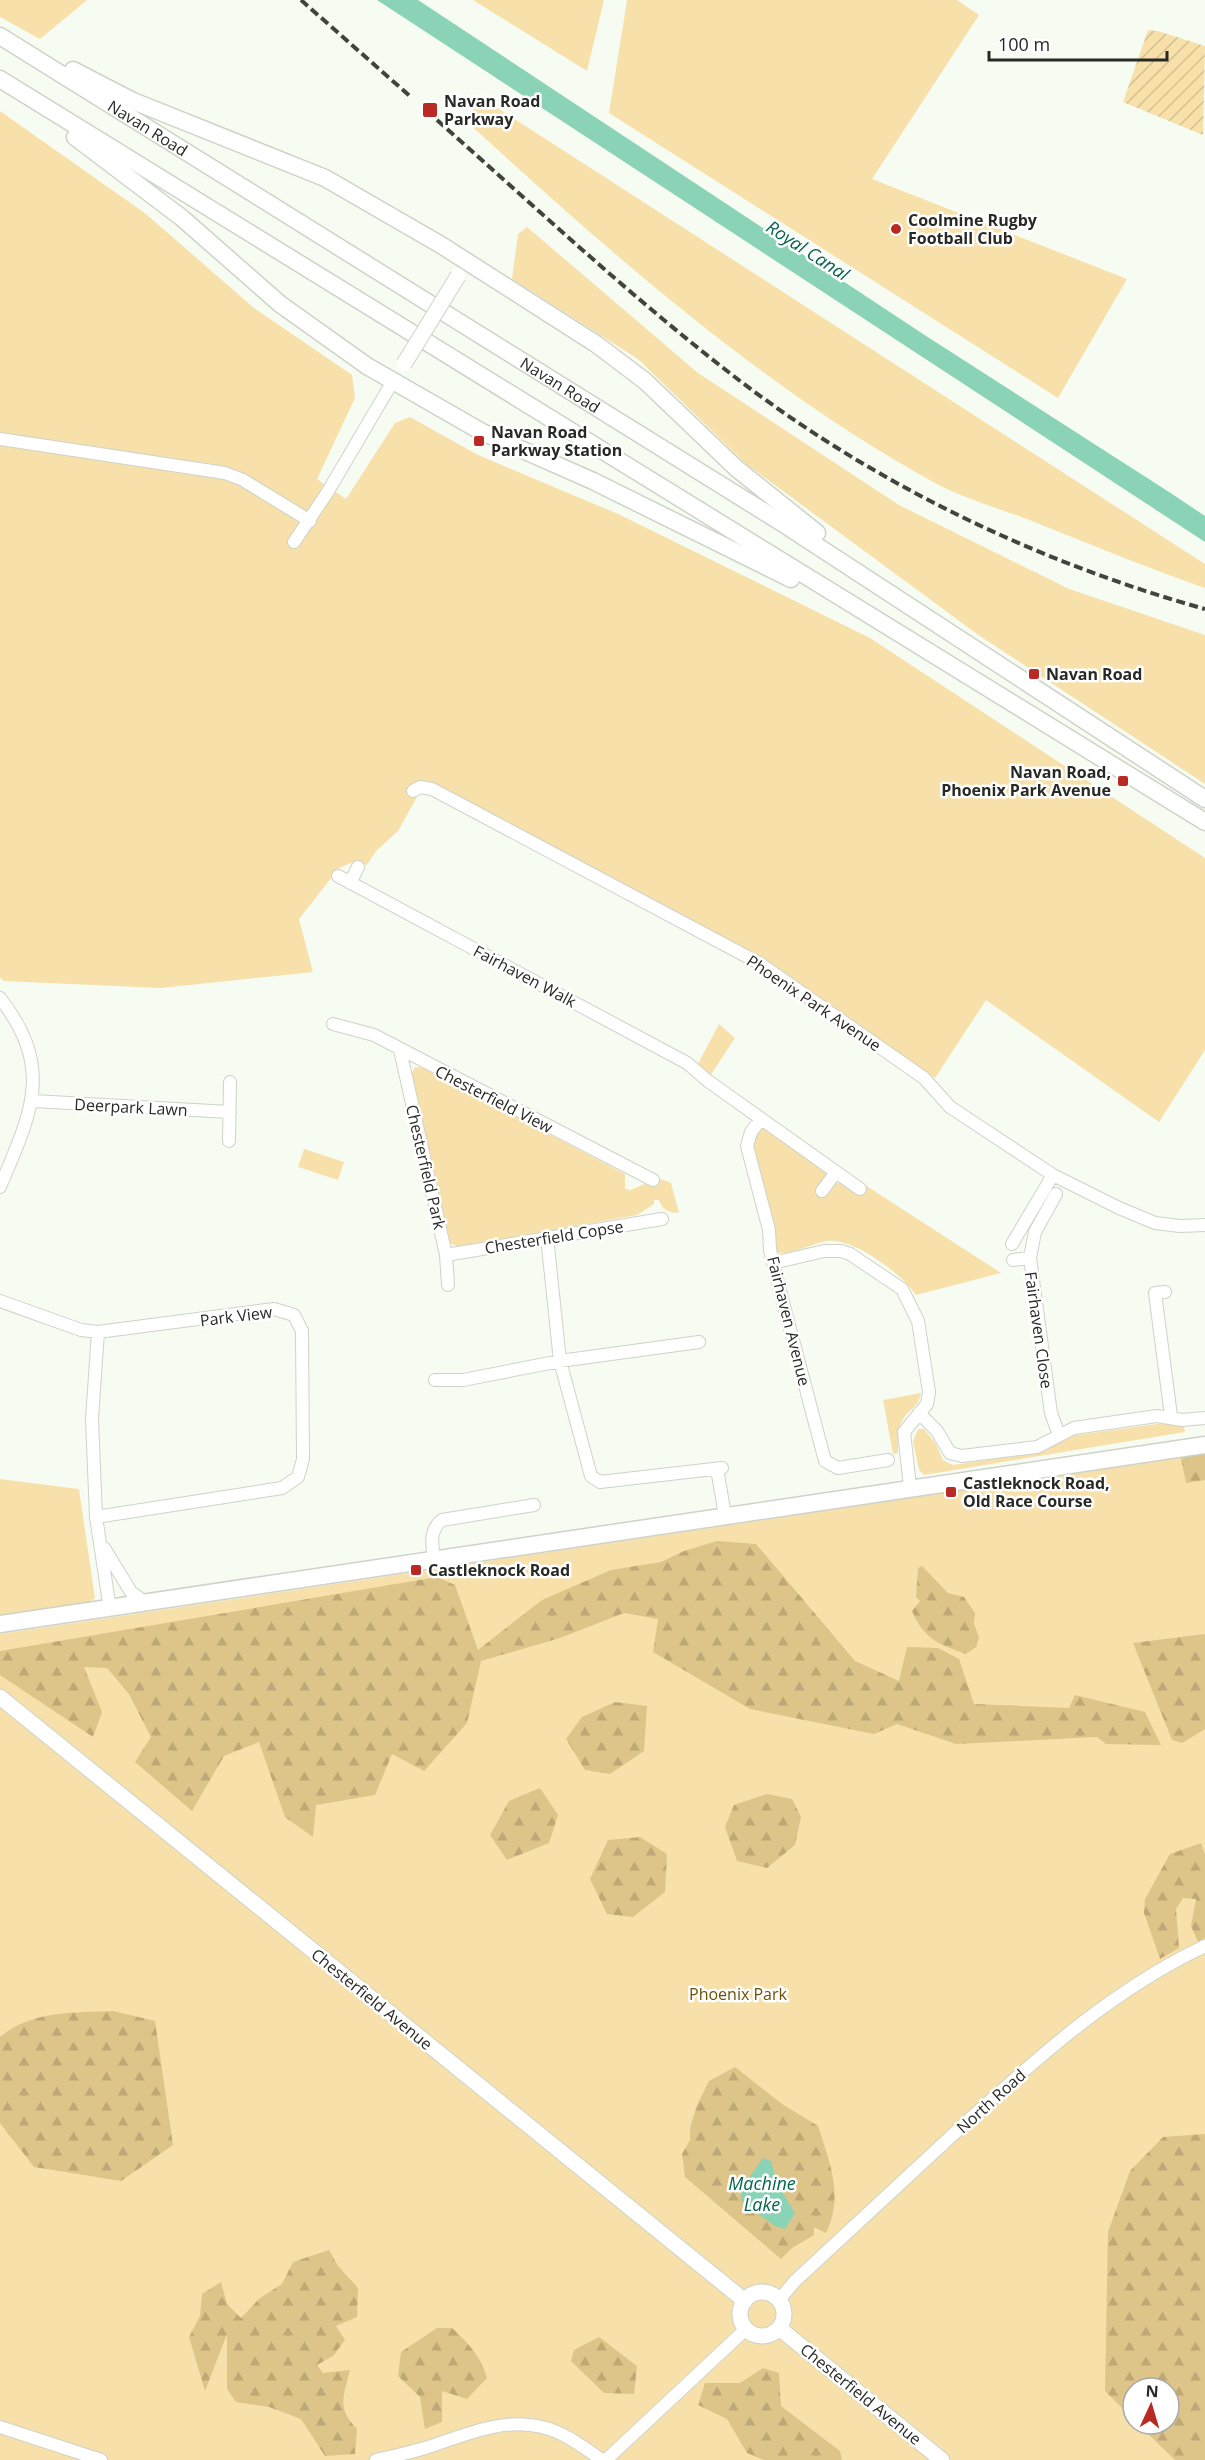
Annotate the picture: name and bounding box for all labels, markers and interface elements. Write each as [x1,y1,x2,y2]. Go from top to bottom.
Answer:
scale bar [989,24,1168,62]
text: 100 m [998,32,1050,56]
place label: Navan Road Parkway [444,90,540,130]
street label: Navan Road [104,95,192,161]
marker: Navan Road Parkway [421,101,439,119]
place label: Coolmine Rugby Football Club [908,209,1038,249]
water label: Royal Canal [762,214,854,286]
marker: Coolmine Rugby Football Club [889,222,903,236]
street label: Navan Road [516,352,604,418]
place label: Navan Road Parkway Station [491,421,622,461]
marker: Navan Road Parkway Station [472,434,486,448]
place label: Navan Road [1046,663,1142,685]
marker: Navan Road [1027,667,1041,681]
place label: Navan Road, Phoenix Park Avenue [941,761,1111,801]
marker: Navan Road, Phoenix Park Avenue [1116,774,1130,788]
street label: Fairhaven Walk [470,940,581,1013]
street label: Phoenix Park Avenue [742,950,886,1056]
street label: Chesterfield View [432,1060,557,1138]
street label: Deerpark Lawn [74,1093,188,1121]
street label: Chesterfield Park [401,1102,451,1232]
street label: Chesterfield Copse [483,1215,625,1259]
street label: Fairhaven Avenue [762,1254,816,1388]
street label: Fairhaven Close [1020,1270,1058,1390]
street label: Park View [199,1301,274,1331]
place label: Castleknock Road, Old Race Course [963,1472,1110,1512]
marker: Castleknock Road, Old Race Course [944,1485,958,1499]
place label: Castleknock Road [428,1559,570,1581]
marker: Castleknock Road [409,1563,423,1577]
street label: Chesterfield Avenue [307,1943,437,2055]
park label: Phoenix Park [689,1983,788,2005]
street label: North Road [952,2064,1030,2138]
water label: Machine Lake [728,2171,796,2216]
street label: Chesterfield Avenue [796,2338,926,2450]
north arrow [1121,2376,1181,2436]
text: N [1145,2380,1159,2402]

